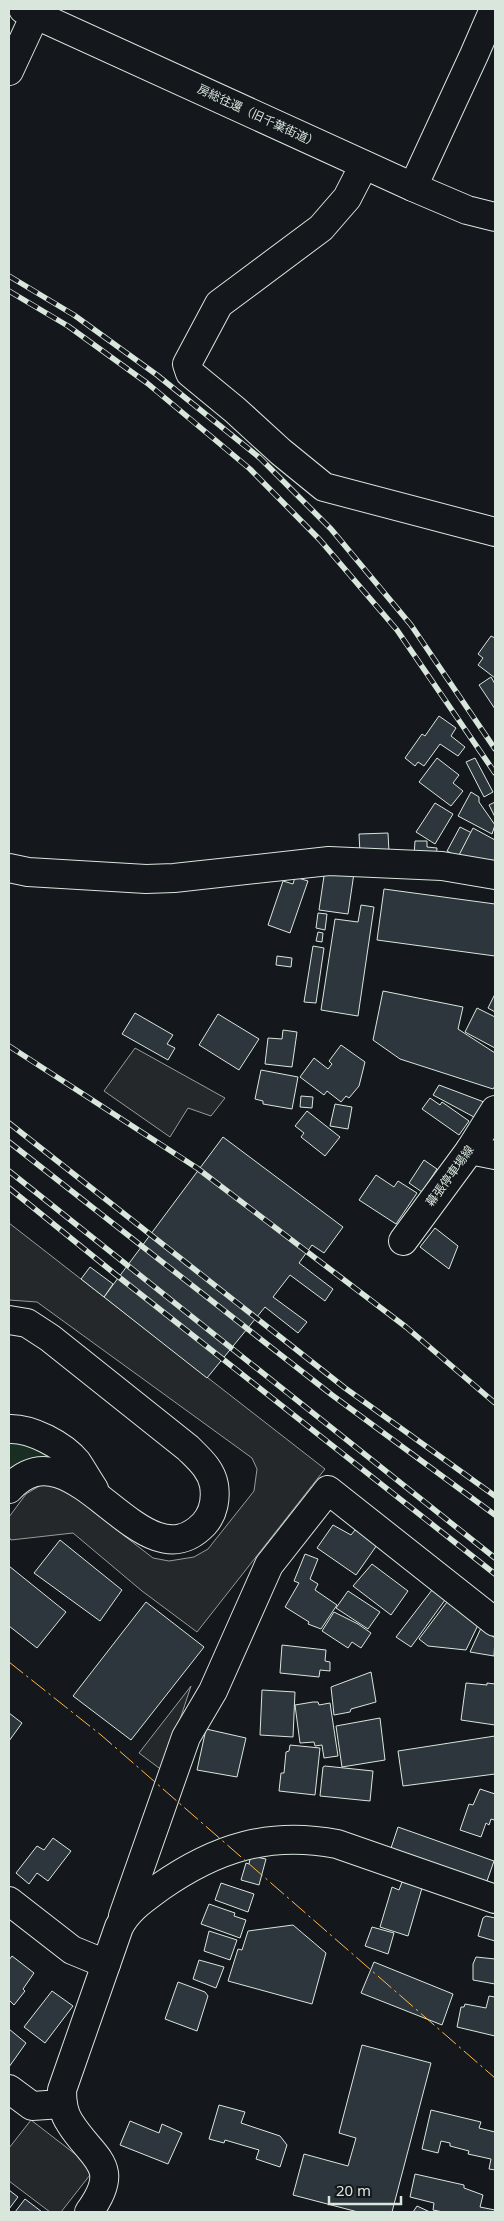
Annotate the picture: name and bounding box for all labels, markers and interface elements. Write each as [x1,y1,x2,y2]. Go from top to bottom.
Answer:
street label: 房総往還（旧千葉街道） [195,80,322,151]
street label: 幕張停車場線 [422,1142,478,1210]
scale bar [329,2174,402,2206]
text: 20 m [336,2180,371,2200]

